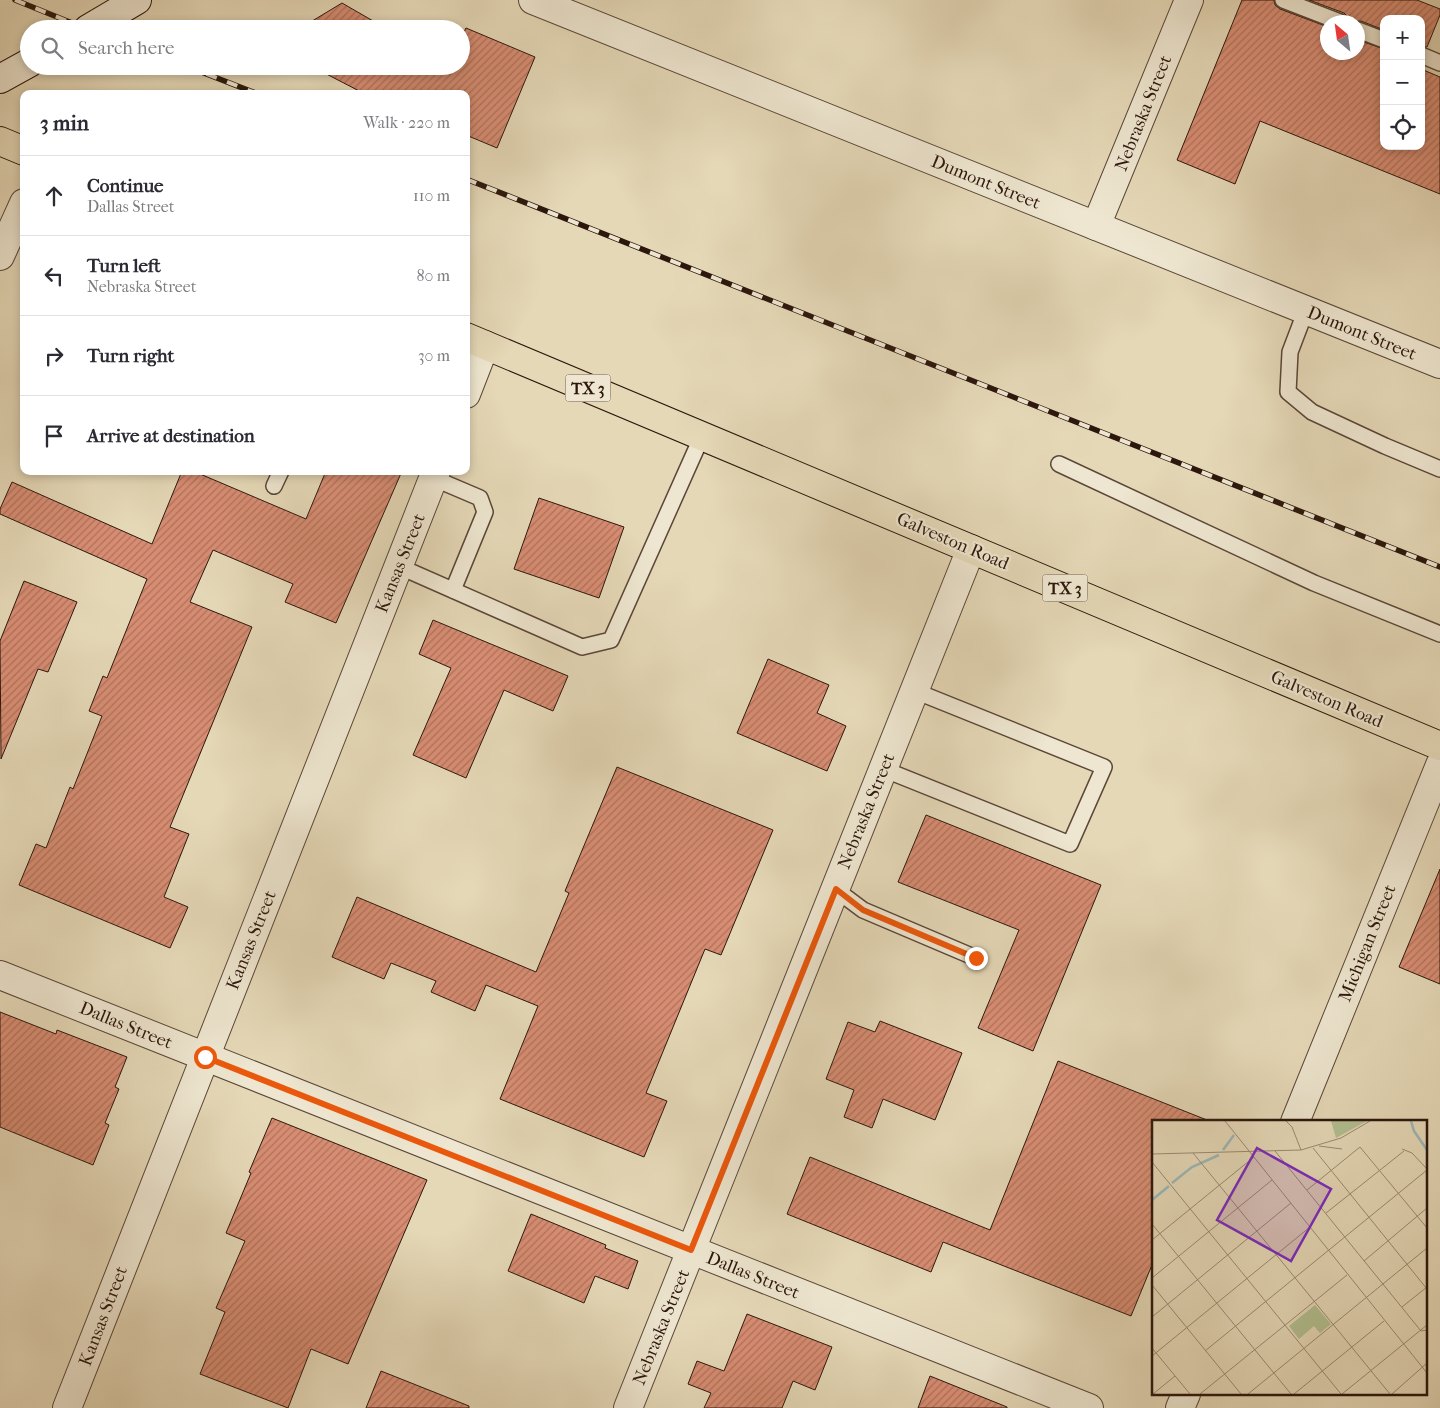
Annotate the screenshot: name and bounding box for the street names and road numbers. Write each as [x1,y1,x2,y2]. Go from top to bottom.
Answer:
street label: Nebraska Street [1111,52,1176,174]
street label: Dumont Street [928,151,1044,214]
street label: Dumont Street [1304,302,1420,365]
road number: TX 3 [566,374,610,402]
street label: Galveston Road [894,508,1012,575]
street label: Kansas Street [371,510,430,616]
road number: TX 3 [1042,574,1088,602]
street label: Galveston Road [1268,666,1386,733]
street label: Nebraska Street [834,750,899,872]
street label: Michigan Street [1334,881,1401,1005]
street label: Kansas Street [222,887,281,993]
street label: Dallas Street [76,997,176,1054]
street label: Dallas Street [703,1247,803,1304]
street label: Kansas Street [75,1263,132,1369]
street label: Nebraska Street [629,1266,694,1388]

